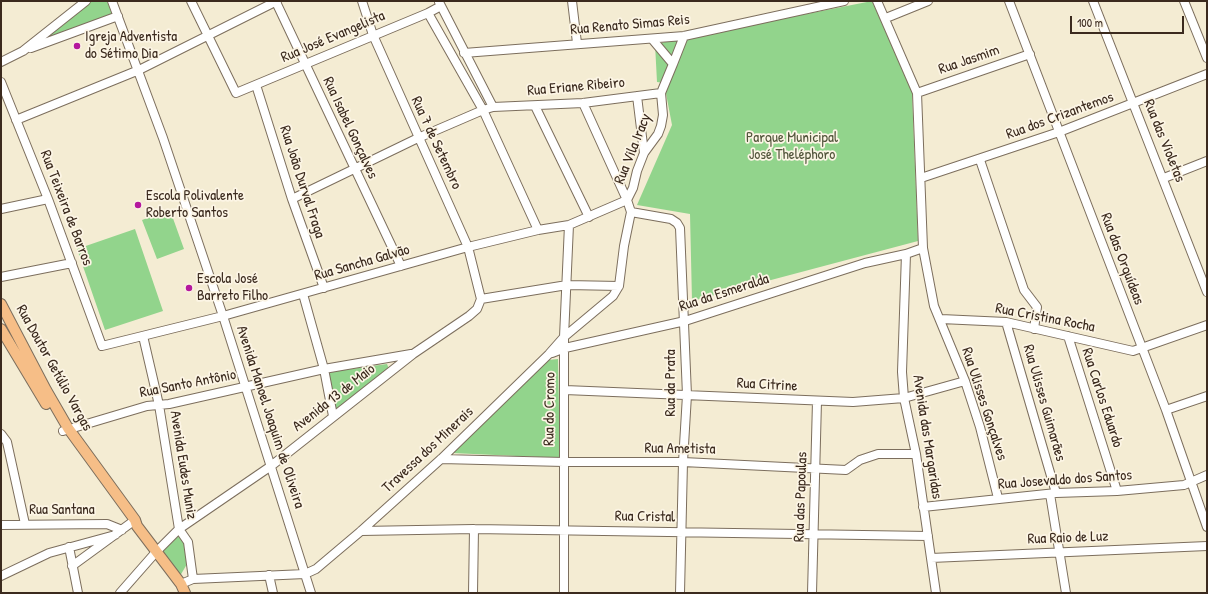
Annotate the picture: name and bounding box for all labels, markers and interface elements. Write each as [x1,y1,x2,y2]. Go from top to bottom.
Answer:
street label: Rua José Evangelista [278,7,388,67]
scale bar [1072,8,1186,34]
street label: Rua Renato Simas Reis [570,11,690,39]
text: 100 m [1077,14,1103,31]
place label: Igreja Adventista do Sétimo Dia [85,28,177,63]
marker: Igreja Adventista do Sétimo Dia [72,41,82,51]
street label: Rua Jasmim [936,41,1002,79]
street label: Rua Isabel Gonçalves [319,74,381,182]
street label: Rua Eriane Ribeiro [527,74,625,100]
street label: Rua dos Crizantemos [1004,88,1116,144]
street label: Rua 7 de Setembro [407,94,465,192]
street label: Rua das Violetas [1139,97,1189,185]
street label: Rua Vila Iracy [611,111,655,187]
street label: Rua João Durval Fraga [275,124,329,240]
park label: Parque Municipal José Theléphoro [746,129,838,164]
street label: Rua Teixeira de Barros [36,148,96,268]
place label: Escola Polivalente Roberto Santos [146,187,244,222]
marker: Escola Polivalente Roberto Santos [133,200,143,210]
street label: Rua das Orquídeas [1096,211,1148,307]
street label: Rua Sancha Galvão [312,241,412,285]
place label: Escola José Barreto Filho [197,270,268,305]
street label: Rua da Esmeralda [677,270,771,316]
marker: Escola José Barreto Filho [184,283,194,293]
street label: Rua Cristina Rocha [994,300,1096,336]
street label: Rua Doutor Getúlio Vargas [12,302,96,434]
street label: Avenida Manoel Joaquim de Oliveira [232,323,308,511]
street label: Rua Ulisses Guimarães [1019,343,1069,463]
street label: Rua Ulisses Gonçalves [957,345,1011,463]
street label: Rua Carlos Eduardo [1077,346,1127,450]
street label: Rua da Prata [662,349,680,417]
street label: Avenida 13 de Maio [289,360,379,436]
street label: Rua Santo Antônio [138,366,238,402]
street label: Rua do Cromo [540,372,560,446]
street label: Rua Citrine [736,374,798,396]
street label: Avenida das Margaridas [908,374,946,500]
street label: Travessa dos Minerais [379,403,477,497]
street label: Avenida Eudes Muniz [166,409,200,521]
street label: Rua Ametista [644,439,716,459]
street label: Rua das Papoulas [790,452,812,542]
street label: Rua Josevaldo dos Santos [997,466,1133,494]
street label: Rua Santana [29,501,95,519]
street label: Rua Cristal [615,507,675,527]
street label: Rua Raio de Luz [1027,528,1109,548]

